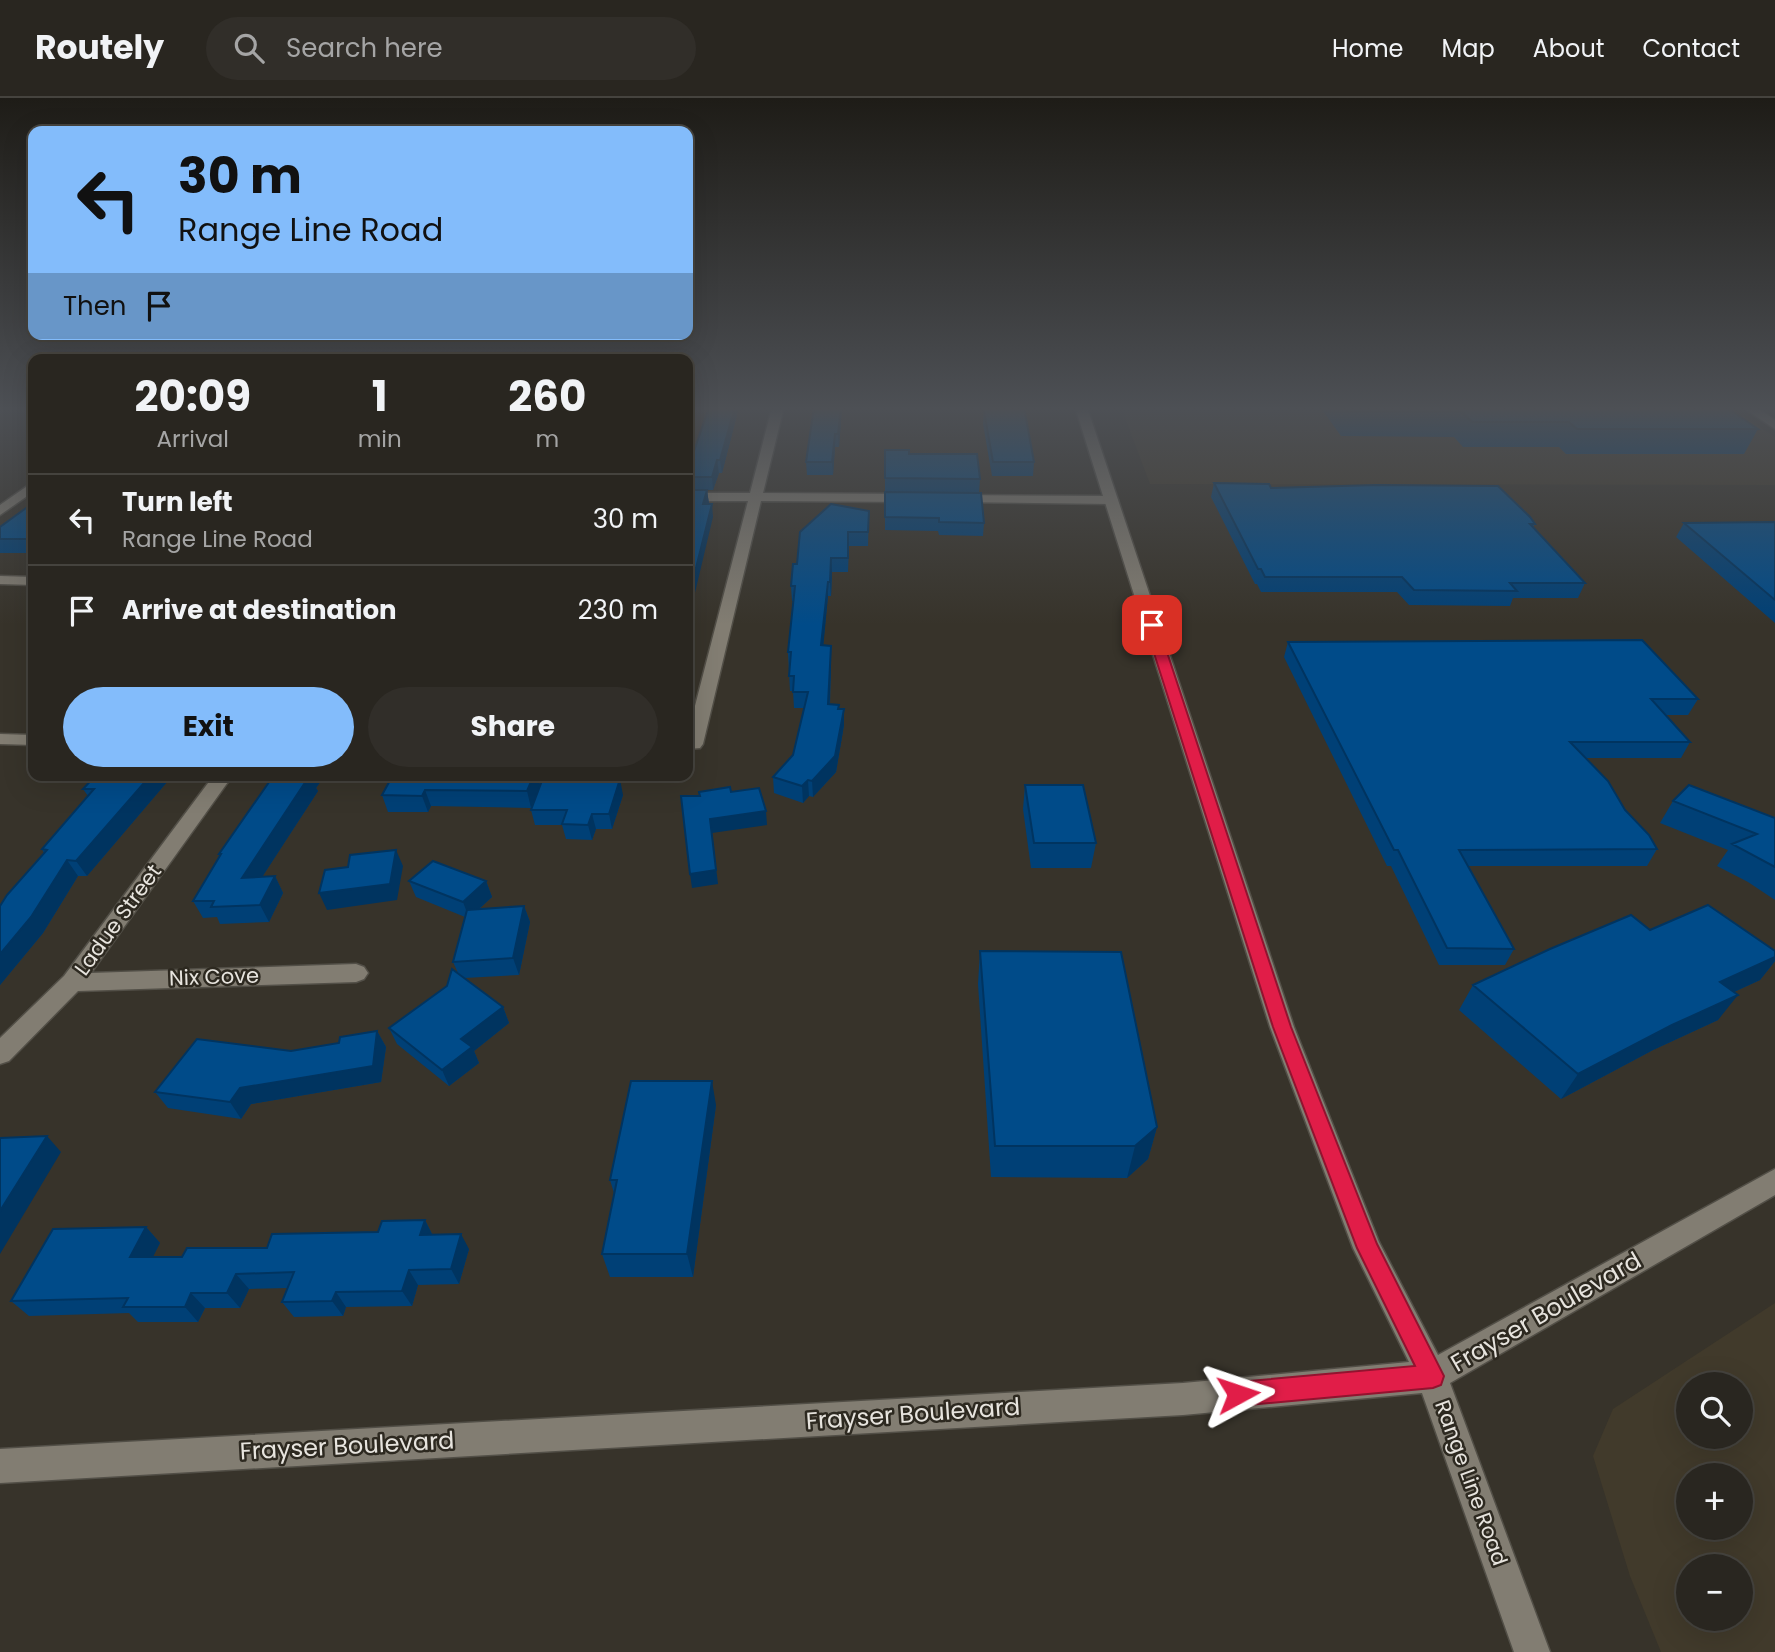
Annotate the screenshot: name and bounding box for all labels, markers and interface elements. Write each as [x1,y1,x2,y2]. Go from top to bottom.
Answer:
search box [206,17,696,80]
text: Routely [35,24,164,71]
icon: search [230,29,268,67]
text: Search here [286,30,443,66]
text: Home [1332,32,1404,65]
text: Map [1442,32,1495,65]
text: About [1533,32,1604,65]
text: Contact [1642,32,1740,65]
text: 30 m [178,142,302,210]
icon: left [63,154,154,245]
text: Range Line Road [178,207,443,252]
icon: arrive [140,287,178,325]
text: Then [63,288,126,324]
text: 20:09 [135,367,251,426]
text: 1 [372,367,388,426]
text: 260 [508,367,586,426]
text: Arrival [157,423,229,455]
text: min [358,423,402,455]
text: m [535,423,559,455]
text: Turn left [122,484,233,520]
icon: left [63,501,101,539]
text: 30 m [593,501,658,537]
text: Range Line Road [122,523,313,555]
icon: arrive [63,592,101,630]
text: Arrive at destination [122,592,397,628]
text: 230 m [578,592,658,628]
pin [1122,595,1182,655]
icon: arrive [1133,606,1171,644]
button: Exit [63,687,354,767]
button: Share [368,687,658,767]
street label: Ladue Street [67,858,168,981]
street label: Nix Cove [168,960,259,993]
street label: Frayser Boulevard [1445,1244,1647,1380]
position arrow [1201,1357,1275,1431]
map controls [1676,1372,1753,1631]
button: search [1676,1372,1753,1449]
street label: Frayser Boulevard [805,1390,1021,1437]
street label: Range Line Road [1428,1396,1515,1570]
street label: Frayser Boulevard [239,1423,455,1468]
button: + [1676,1463,1753,1540]
button: − [1676,1554,1753,1631]

